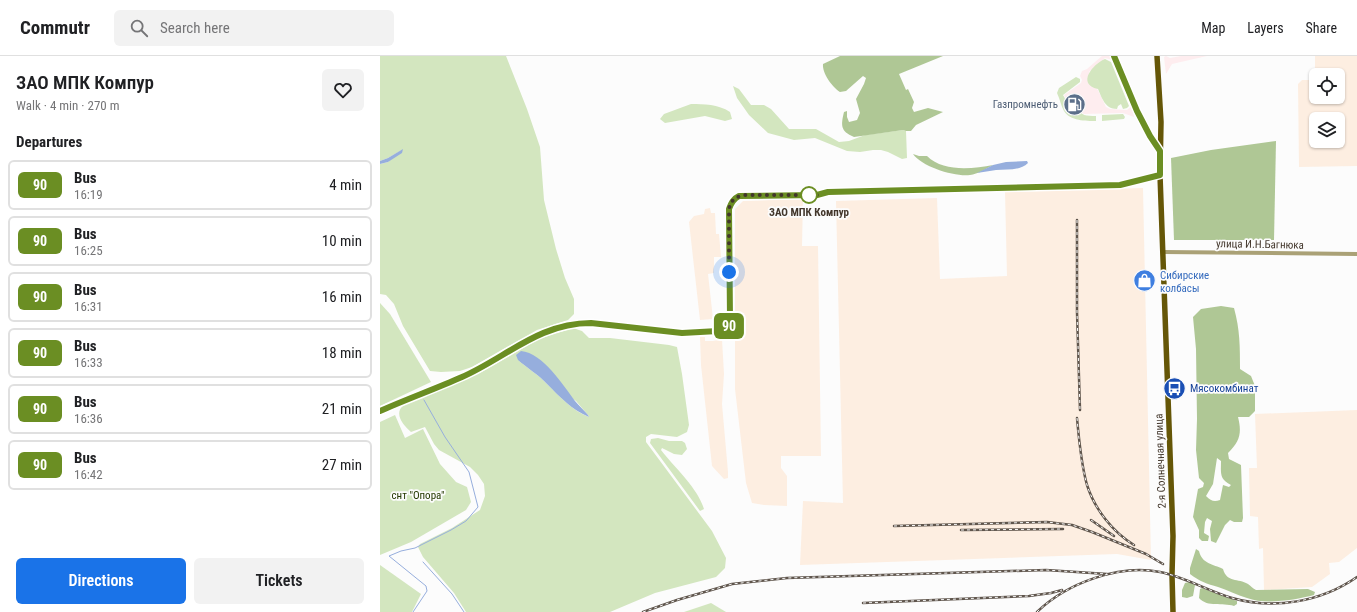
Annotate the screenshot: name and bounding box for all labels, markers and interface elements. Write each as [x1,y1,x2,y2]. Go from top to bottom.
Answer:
search box [114,10,394,46]
text: Commutr [20,16,90,39]
icon: search [128,17,150,39]
text: Search here [160,19,230,37]
text: Map [1201,20,1225,36]
text: Layers [1247,20,1284,36]
text: Share [1306,20,1337,36]
map controls [1309,68,1345,148]
button: locate [1309,68,1345,104]
button: heart [322,69,364,111]
text: ЗАО МПК Компур [16,71,154,94]
fuel station icon: Газпромнефть [1061,91,1087,117]
text: Walk · 4 min · 270 m [16,98,120,113]
place label: Газпромнефть [993,98,1058,111]
button: layers [1309,112,1345,148]
text: Departures [16,133,82,151]
text: Bus [74,169,97,187]
text: 4 min [329,176,362,194]
text: 90 [33,177,47,193]
marker: ЗАО МПК Компур [800,186,818,204]
text: 16:19 [74,187,103,202]
place label: ЗАО МПК Компур [769,206,850,219]
text: Bus [74,225,97,243]
text: 10 min [322,232,362,250]
text: 90 [33,233,47,249]
street label: улица И.Н.Багнюка [1216,237,1304,252]
text: 16:25 [74,243,103,258]
your location [719,262,739,282]
shop icon: Сибирские колбасы [1131,268,1157,294]
place label: Сибирские колбасы [1160,269,1209,295]
text: Bus [74,281,97,299]
text: 16 min [322,288,362,306]
text: 90 [33,289,47,305]
text: 16:31 [74,299,103,314]
line badge: 90 [711,313,747,339]
text: 90 [722,318,736,334]
text: Bus [74,337,97,355]
text: 18 min [322,344,362,362]
text: 90 [33,345,47,361]
text: 16:33 [74,355,103,370]
bus stop icon: Мясокомбинат [1161,375,1187,401]
place label: Мясокомбинат [1190,382,1259,395]
text: Bus [74,393,97,411]
text: 21 min [322,400,362,418]
text: 90 [33,401,47,417]
text: 16:36 [74,411,103,426]
street label: 2-я Солнечная улица [1152,413,1169,508]
text: Bus [74,449,97,467]
text: 27 min [322,456,362,474]
text: 90 [33,457,47,473]
text: 16:42 [74,467,103,482]
park label: снт "Опора" [392,489,445,502]
button: Directions [16,558,186,604]
button: Tickets [194,558,364,604]

